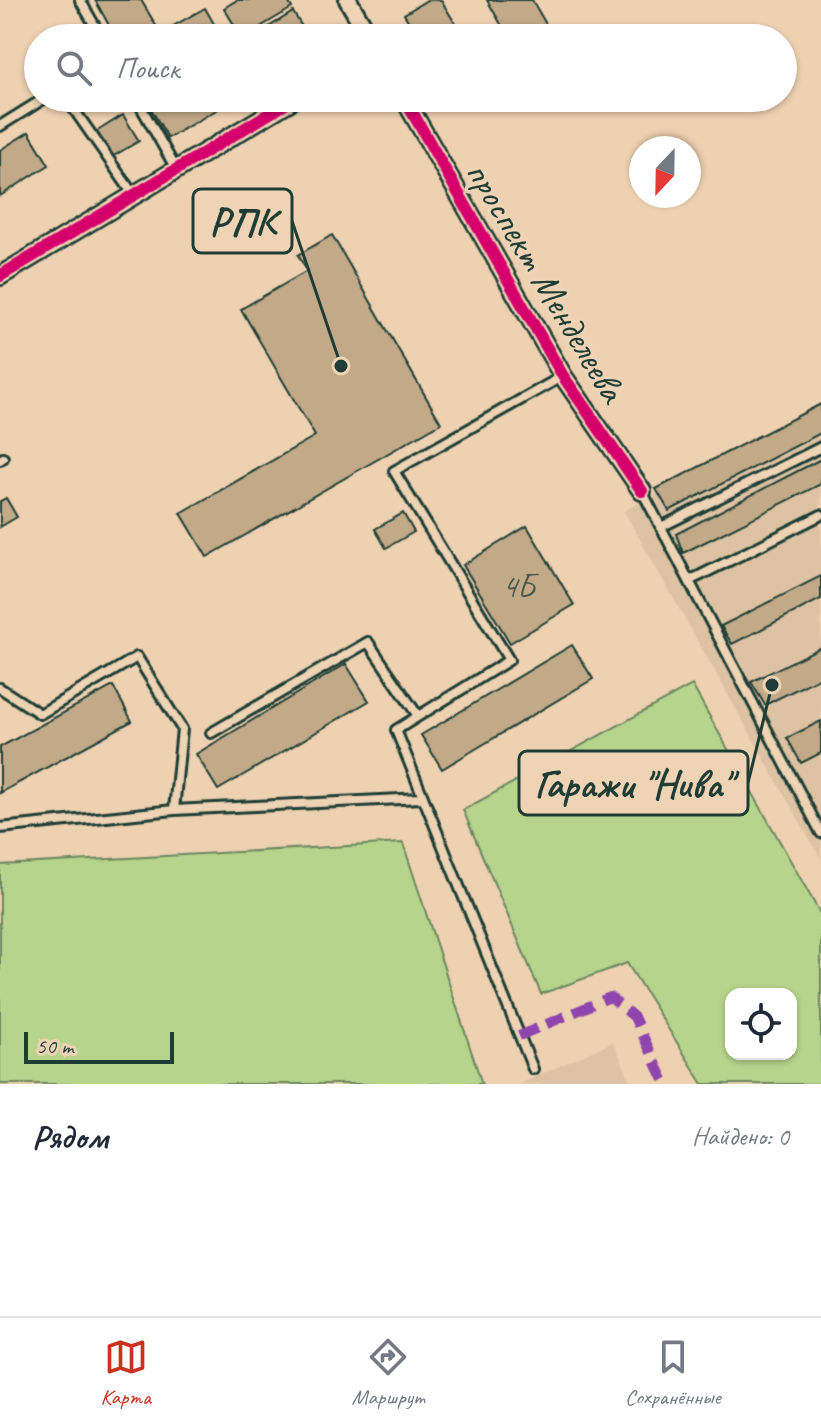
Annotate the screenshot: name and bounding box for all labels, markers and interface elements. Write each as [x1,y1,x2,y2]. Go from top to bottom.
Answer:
search box [24,24,797,112]
icon: search [52,46,96,90]
text: Поиск [116,49,179,87]
north arrow [629,136,701,208]
street label: проспект Менделеева [455,152,637,412]
callout: РПК [193,189,292,253]
text: РПК [209,197,283,247]
house number: 4Б [502,564,540,607]
callout: Гаражи "Нива" [519,751,748,815]
text: Гаражи "Нива" [534,759,740,809]
map controls [725,988,797,1060]
button: locate [725,988,797,1060]
scale bar [24,1028,174,1064]
text: 50 m [36,1032,73,1060]
text: Рядом [32,1115,108,1158]
text: Найдено: 0 [692,1120,789,1153]
tab: Карта [100,1335,151,1411]
tab: Маршрут [352,1335,424,1411]
tab: Сохранённые [625,1335,721,1411]

